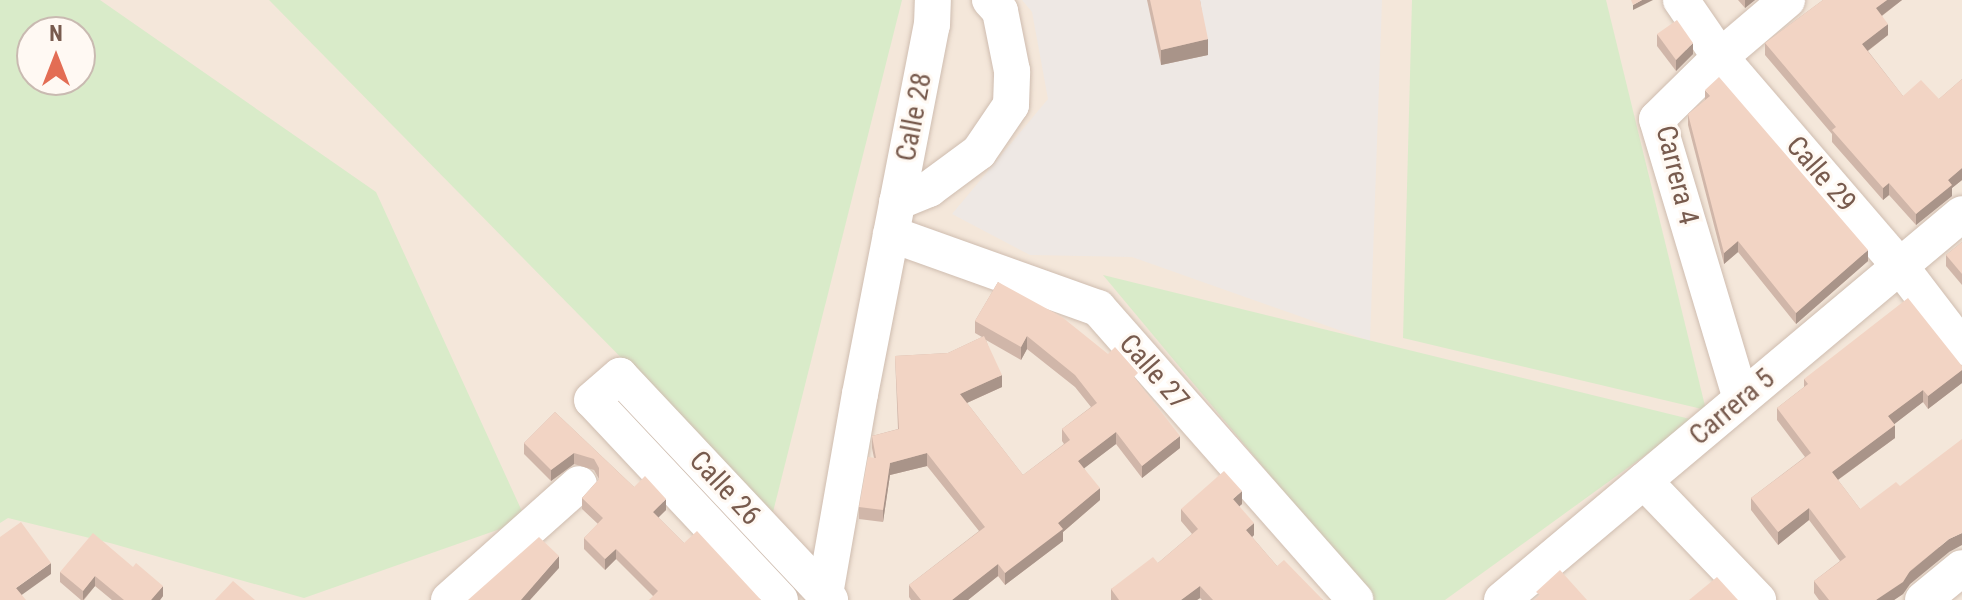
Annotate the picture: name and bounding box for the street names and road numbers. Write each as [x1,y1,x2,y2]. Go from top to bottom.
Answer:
street label: Calle 28 [889,70,939,164]
street label: Carrera 4 [1648,122,1706,228]
street label: Calle 29 [1779,129,1863,219]
street label: Calle 27 [1112,327,1196,417]
street label: Carrera 5 [1683,362,1781,452]
street label: Calle 26 [682,444,768,532]

